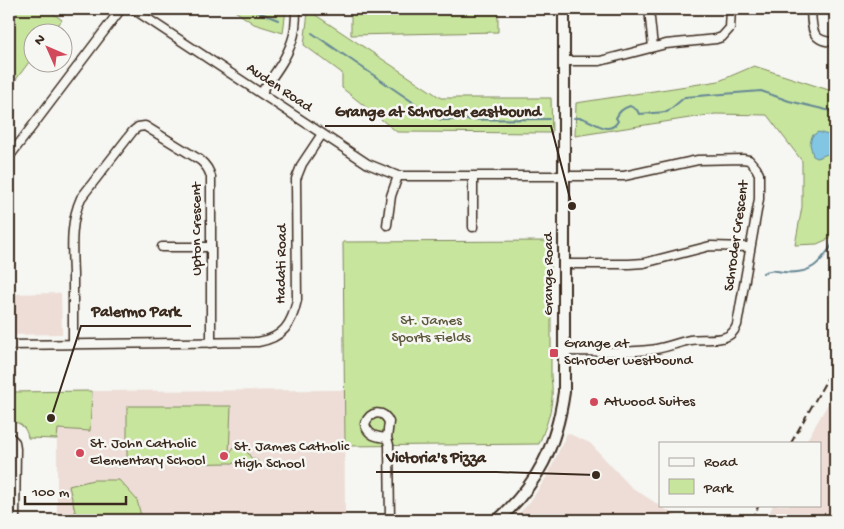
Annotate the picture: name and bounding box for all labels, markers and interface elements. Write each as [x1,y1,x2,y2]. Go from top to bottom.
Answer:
north arrow [22,22,72,72]
text: N [31,31,50,50]
street label: Auden Road [243,59,316,117]
callout: Grange at Schroder eastbound [325,95,551,126]
text: Grange at Schroder eastbound [335,104,543,123]
street label: Schroder Crescent [720,178,754,292]
street label: Upton Crescent [188,180,206,276]
street label: Hadati Road [272,223,292,304]
street label: Grange Road [540,231,558,315]
callout: Palermo Park [81,295,191,326]
text: Palermo Park [90,304,182,323]
park label: St. James Sports Fields [392,312,471,347]
place label: Grange at Schroder westbound [564,335,693,370]
marker: Grange at Schroder westbound [548,347,560,359]
place label: Atwood Suites [604,393,696,411]
marker: Atwood Suites [588,396,600,408]
place label: St. John Catholic Elementary School [90,435,206,470]
place label: St. James Catholic High School [234,438,350,473]
callout: Victoria's Pizza [376,441,496,472]
legend [659,442,822,506]
marker: St. John Catholic Elementary School [74,447,86,459]
marker: St. James Catholic High School [218,450,230,462]
text: Victoria's Pizza [385,450,487,469]
text: Road [704,454,738,472]
scale bar [25,474,126,506]
text: Park [703,480,734,498]
text: 100 m [31,484,70,502]

